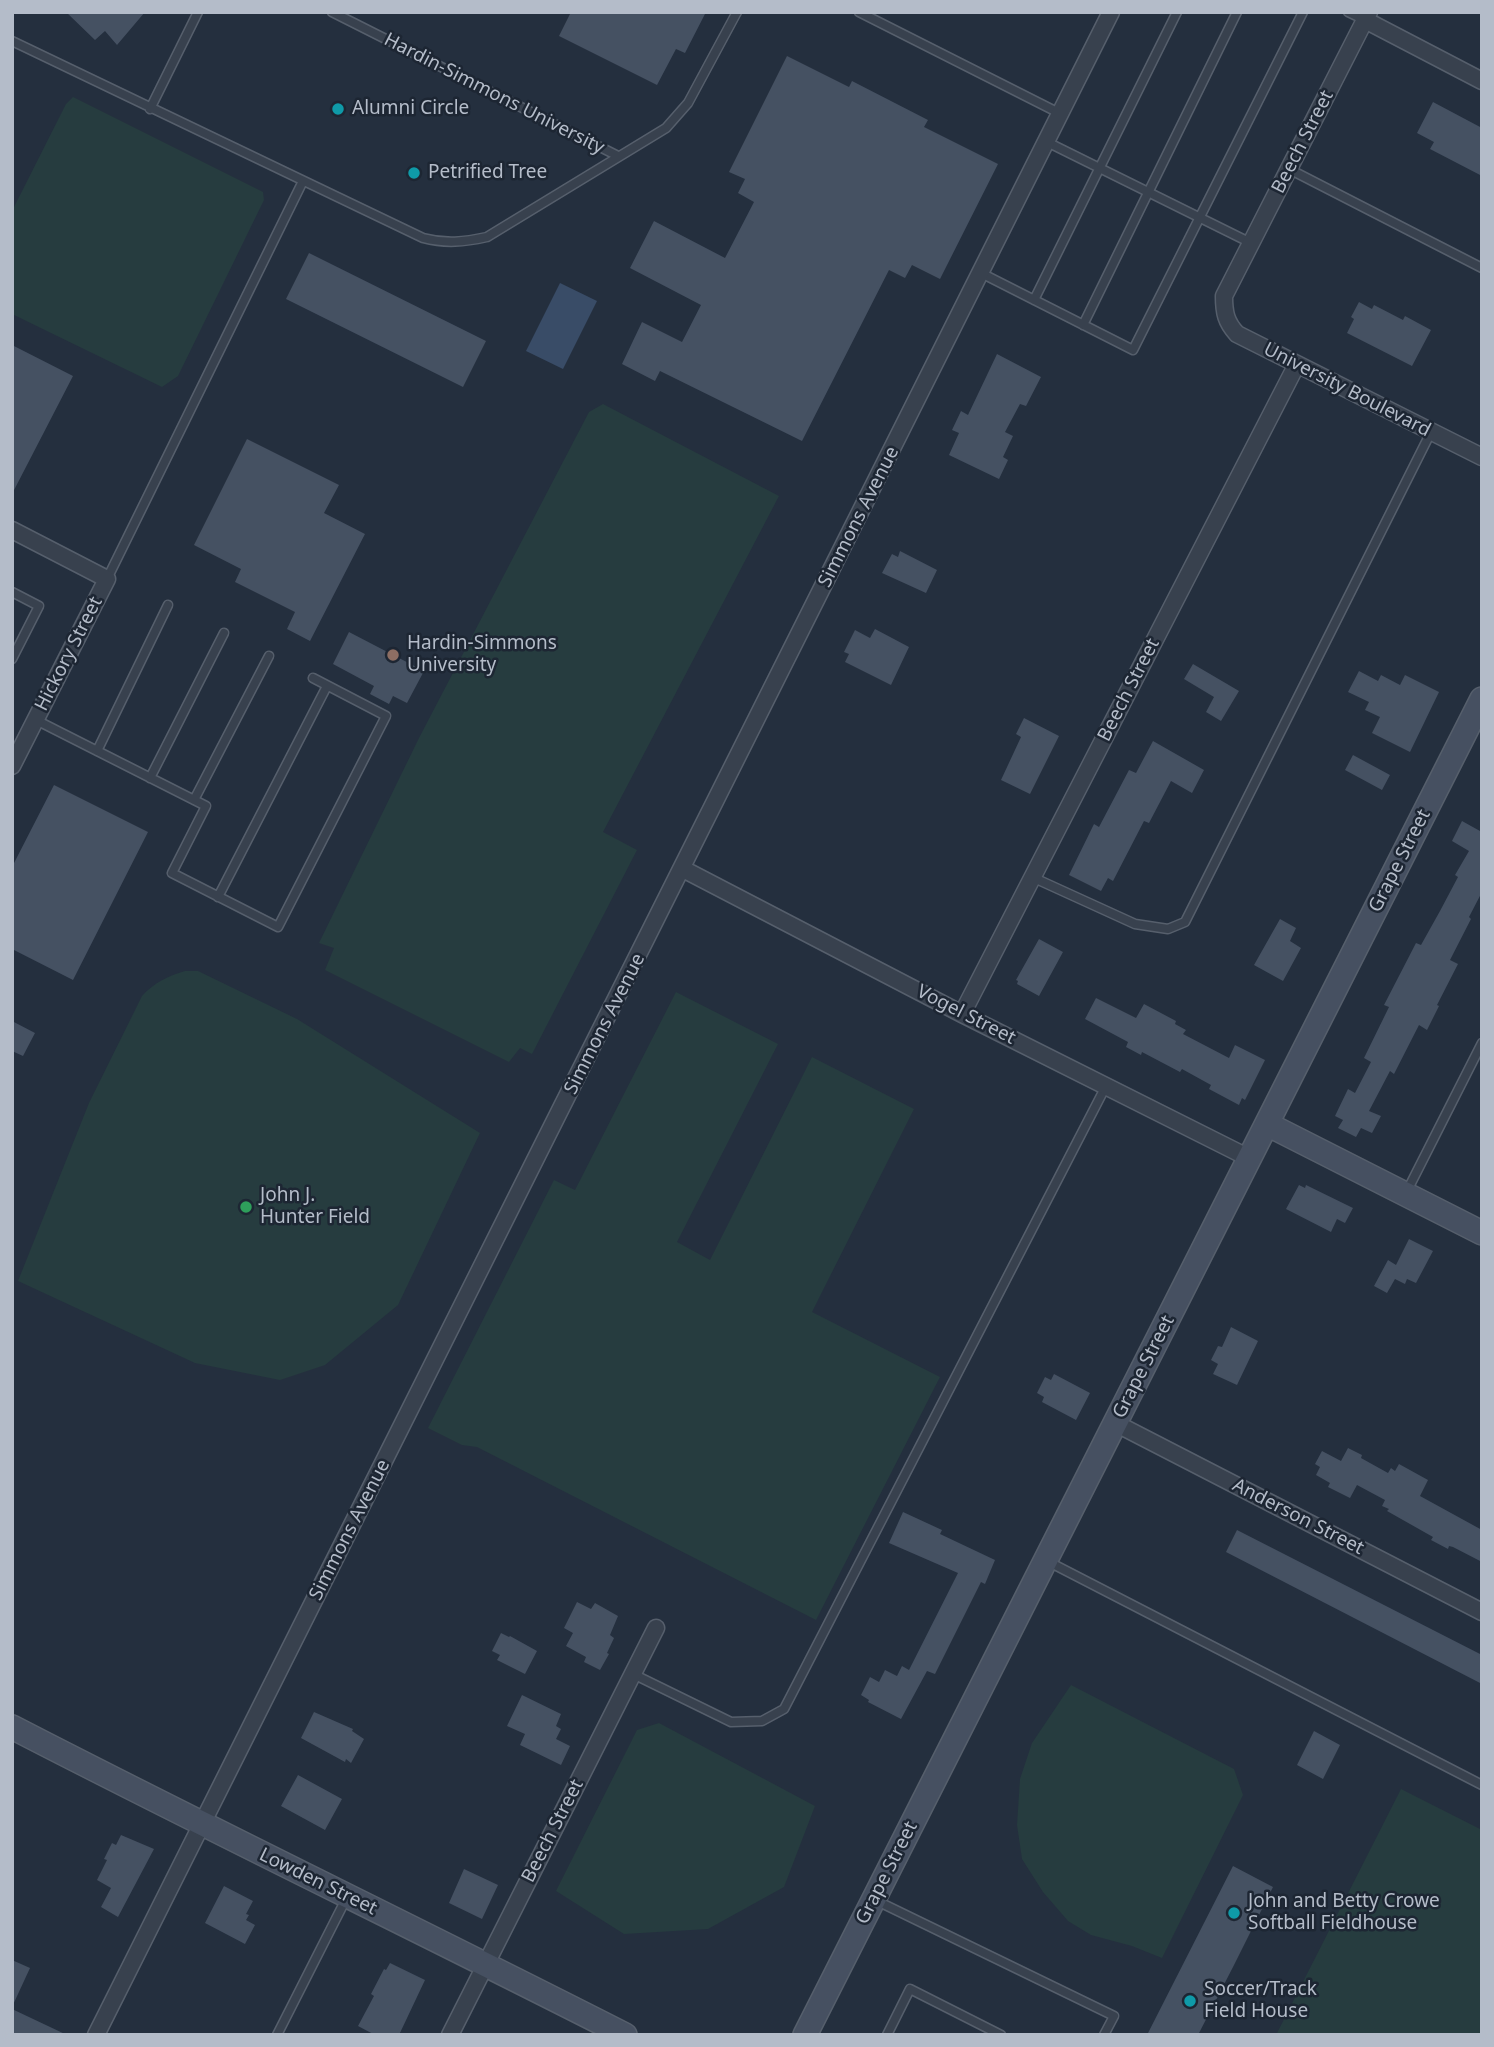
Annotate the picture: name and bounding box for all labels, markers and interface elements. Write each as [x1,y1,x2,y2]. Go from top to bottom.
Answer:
street label: Hardin-Simmons University [380,28,608,160]
street label: Beech Street [1267,87,1339,197]
place label: Alumni Circle [352,98,469,120]
marker: Alumni Circle [330,101,346,117]
place label: Petrified Tree [428,162,547,184]
marker: Petrified Tree [406,165,422,181]
street label: University Boulevard [1260,338,1434,442]
street label: Simmons Avenue [814,443,904,591]
street label: Hickory Street [30,593,108,715]
place label: Hardin-Simmons University [407,633,557,677]
street label: Beech Street [1093,635,1165,745]
marker: Hardin-Simmons University [385,647,401,663]
street label: Grape Street [1364,806,1436,916]
street label: Simmons Avenue [560,950,650,1098]
street label: Vogel Street [913,980,1019,1050]
place label: John J. Hunter Field [260,1185,370,1229]
marker: John J. Hunter Field [238,1199,254,1215]
street label: Grape Street [1108,1312,1180,1422]
street label: Simmons Avenue [305,1456,395,1604]
street label: Anderson Street [1228,1474,1368,1560]
street label: Beech Street [517,1776,589,1886]
street label: Grape Street [851,1818,923,1928]
street label: Lowden Street [255,1844,381,1920]
place label: John and Betty Crowe Softball Fieldhouse [1248,1891,1440,1935]
marker: John and Betty Crowe Softball Fieldhouse [1226,1905,1242,1921]
place label: Soccer/Track Field House [1204,1979,1317,2023]
marker: Soccer/Track Field House [1182,1993,1198,2009]

